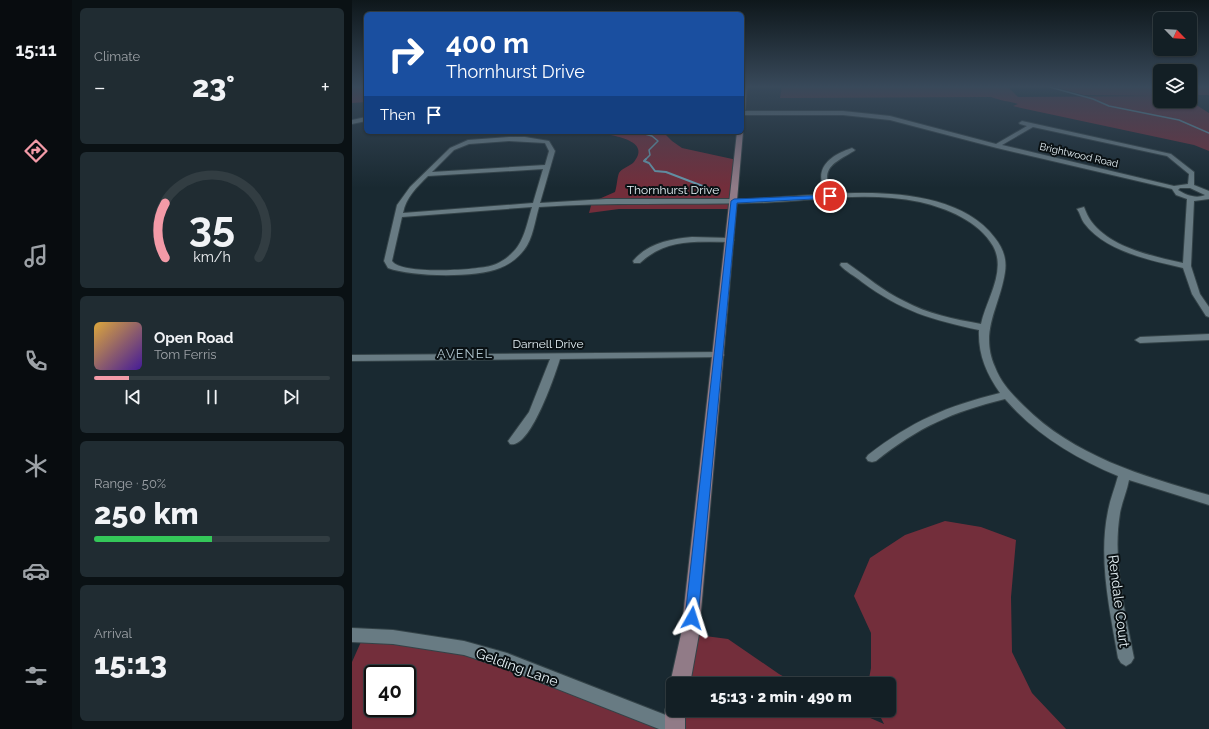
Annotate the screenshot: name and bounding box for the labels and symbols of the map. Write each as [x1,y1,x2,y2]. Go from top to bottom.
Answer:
north arrow [1153,12,1197,56]
street label: Brightwood Road [1039,141,1119,169]
pin [813,179,847,213]
street label: Thornhurst Drive [627,183,719,197]
street label: Darnell Drive [512,337,584,351]
district label: AVENEL [437,346,493,361]
street label: Rendale Court [1105,554,1133,648]
position arrow [671,597,713,639]
street label: Gelding Lane [474,645,560,689]
speed limit sign: 40 [364,665,416,717]

